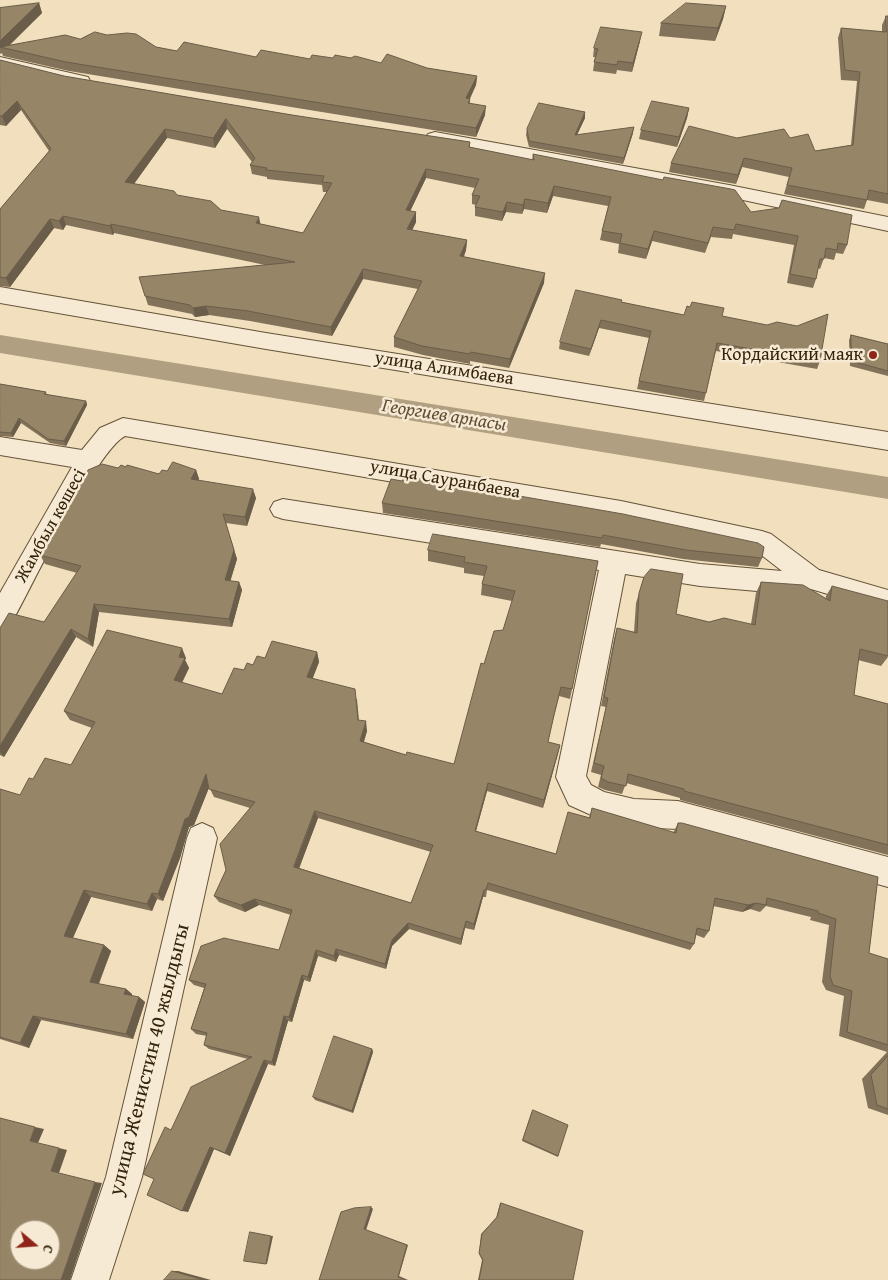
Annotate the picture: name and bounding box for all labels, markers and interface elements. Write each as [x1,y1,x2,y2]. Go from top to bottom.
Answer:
place label: Кордайский маяк [721,344,863,366]
street label: улица Алимбаева [373,347,515,391]
marker: Кордайский маяк [867,349,879,361]
water label: Георгиев арнасы [380,395,508,437]
street label: улица Сауранбаева [368,456,522,504]
street label: Жамбыл көшесі [11,465,91,587]
street label: улица Женистин 40 жылдыгы [104,921,196,1199]
north arrow [10,1220,60,1270]
text: С [38,1242,59,1256]

